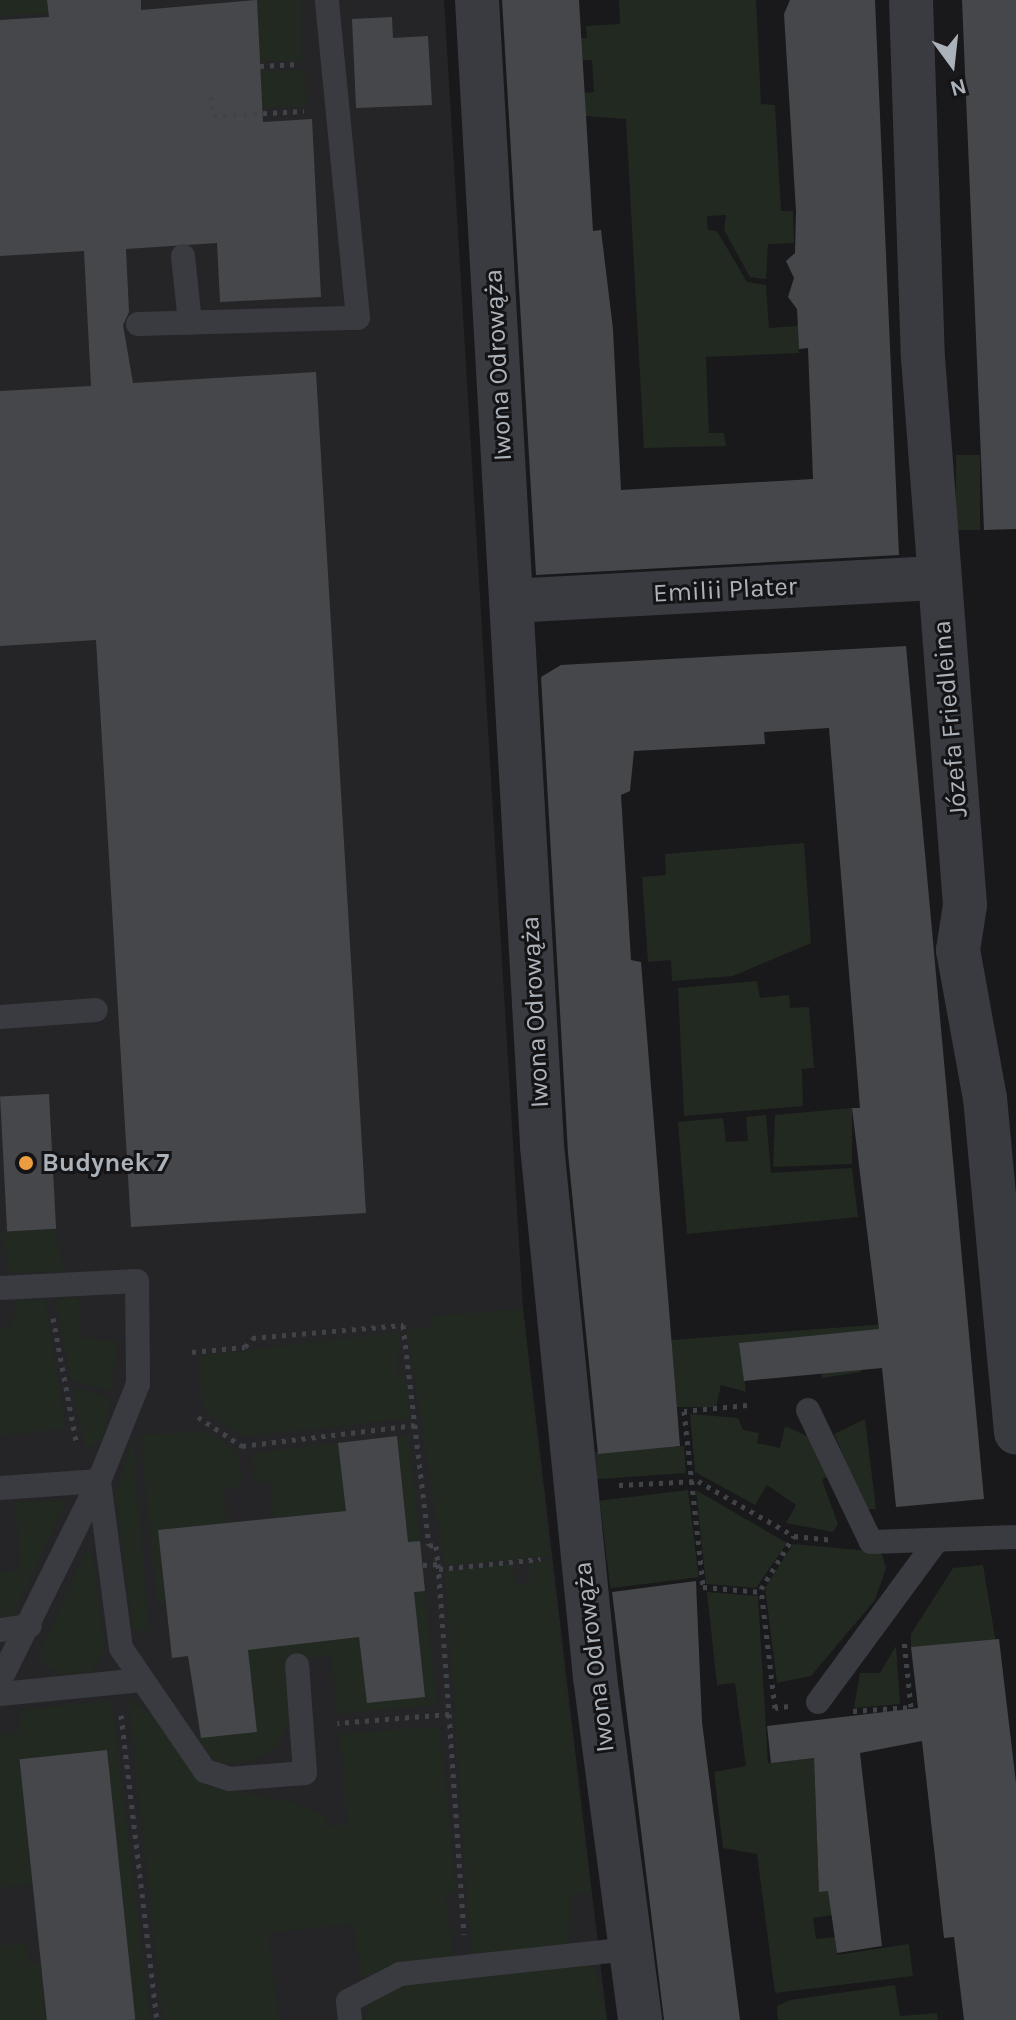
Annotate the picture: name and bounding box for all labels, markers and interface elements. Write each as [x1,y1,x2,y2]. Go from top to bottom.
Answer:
north arrow [912,24,992,104]
text: N [947,73,969,102]
street label: Iwona Odrowąża [477,268,519,462]
street label: Emilii Plater [652,571,798,609]
street label: Józefa Friedleina [926,619,974,819]
street label: Iwona Odrowąża [514,915,556,1109]
place label: Budynek 7 [42,1147,169,1179]
marker: Budynek 7 [17,1154,35,1172]
street label: Iwona Odrowąża [567,1560,621,1754]

